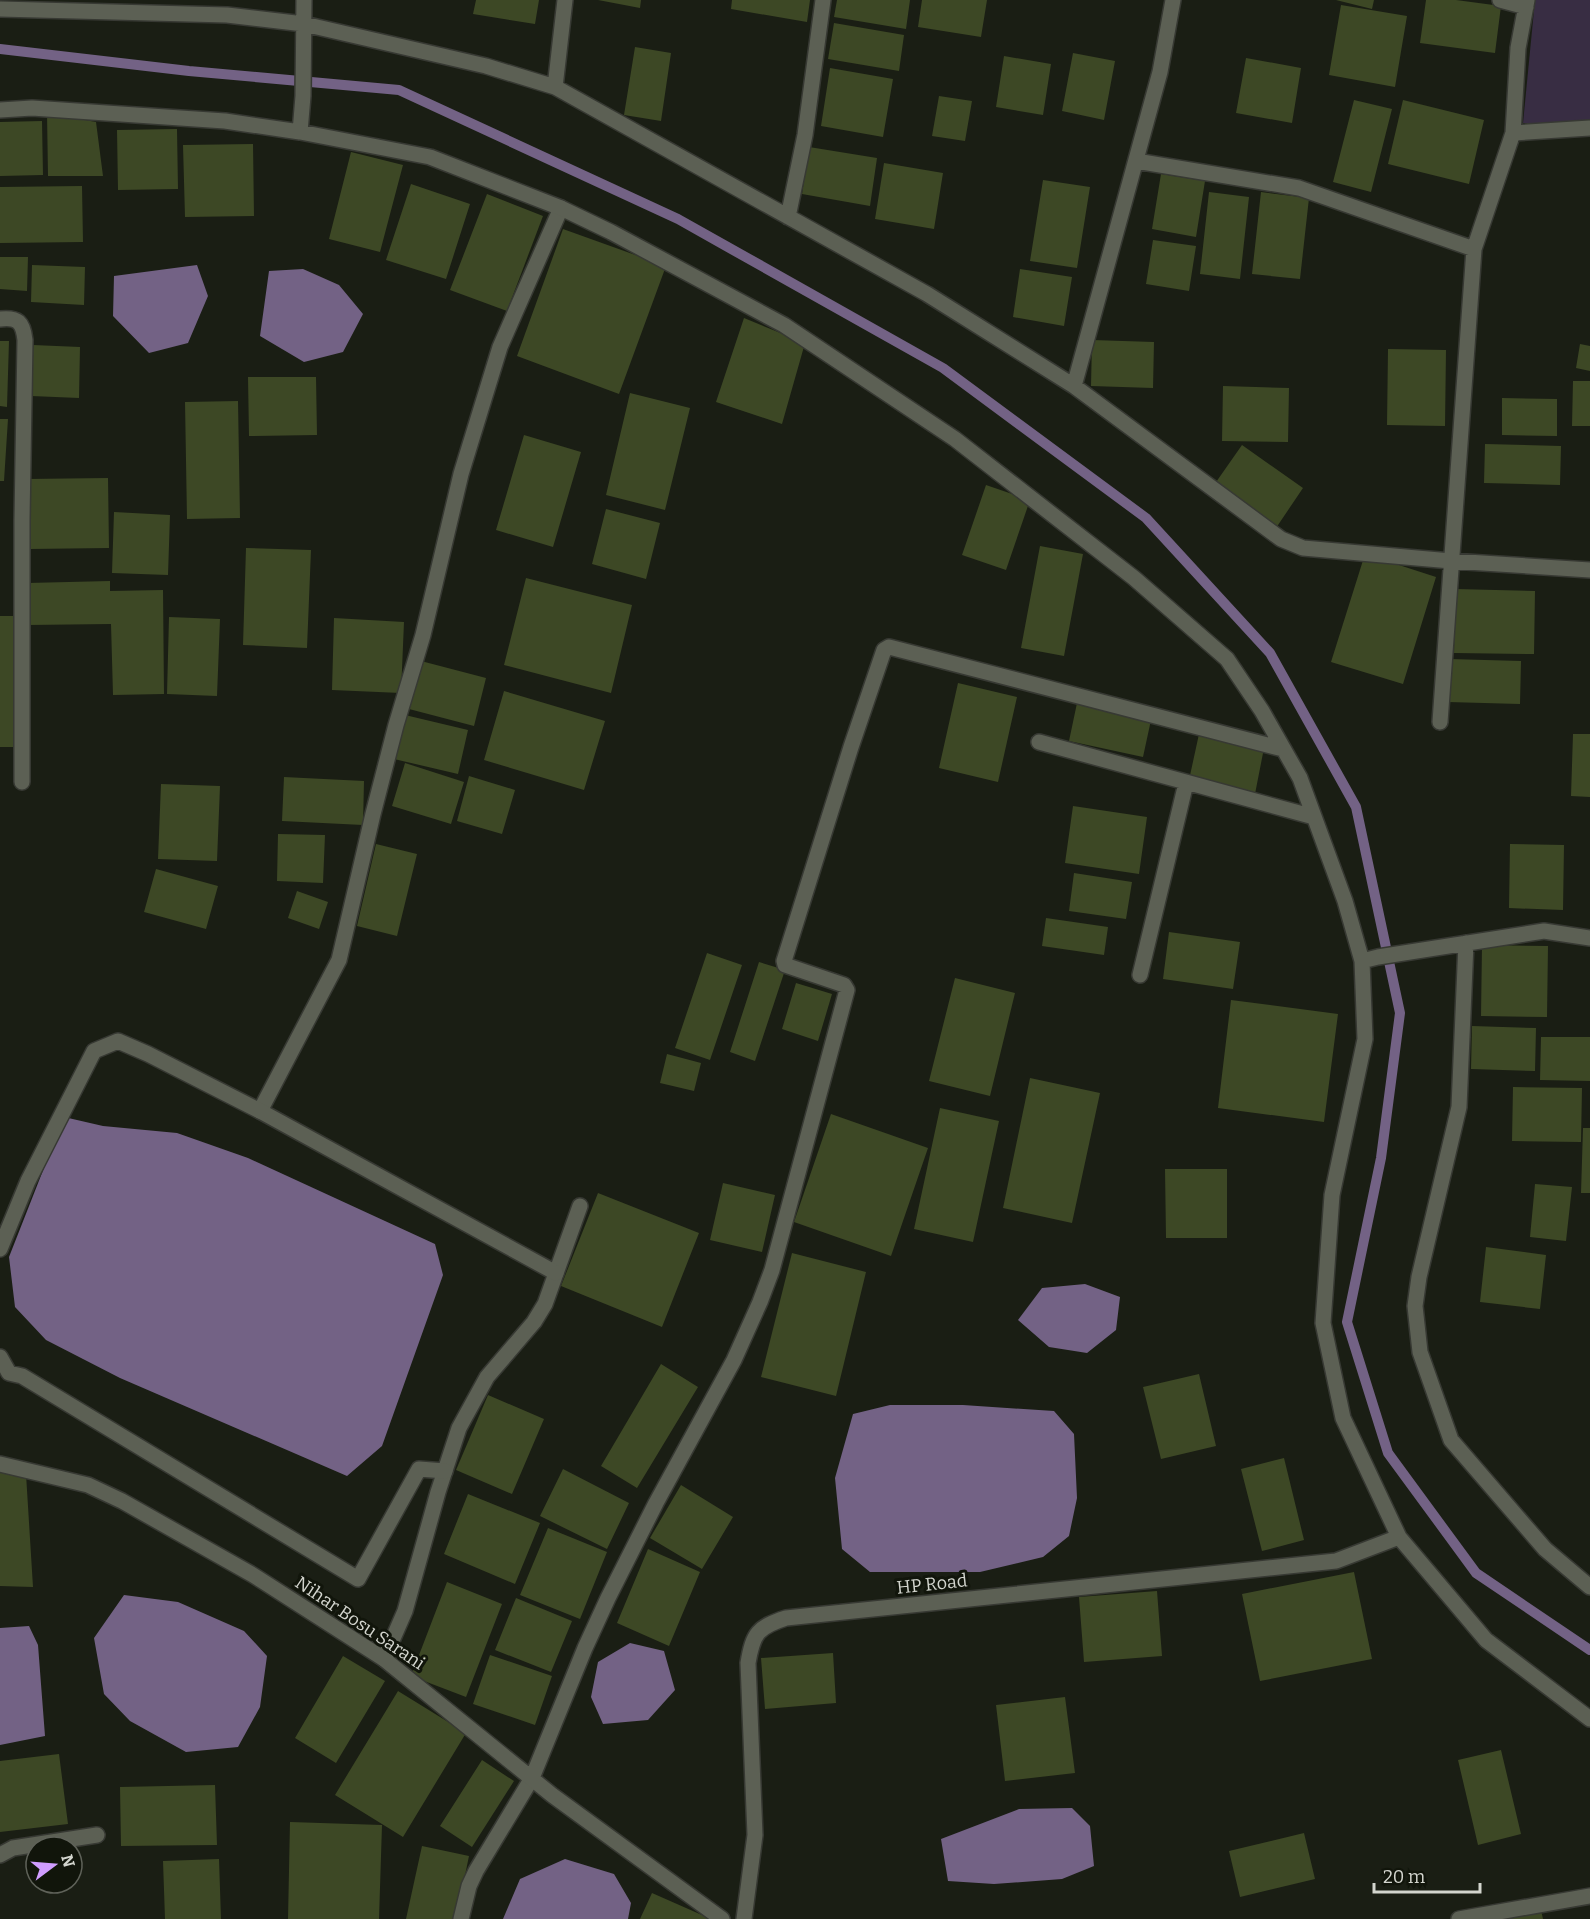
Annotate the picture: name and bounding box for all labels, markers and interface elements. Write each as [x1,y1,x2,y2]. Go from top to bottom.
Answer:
street label: HP Road [896,1569,969,1599]
street label: Nihar Bosu Sarani [291,1572,429,1674]
north arrow [24,1835,84,1895]
text: N [57,1852,79,1870]
scale bar [1374,1856,1480,1894]
text: 20 m [1383,1866,1425,1888]

